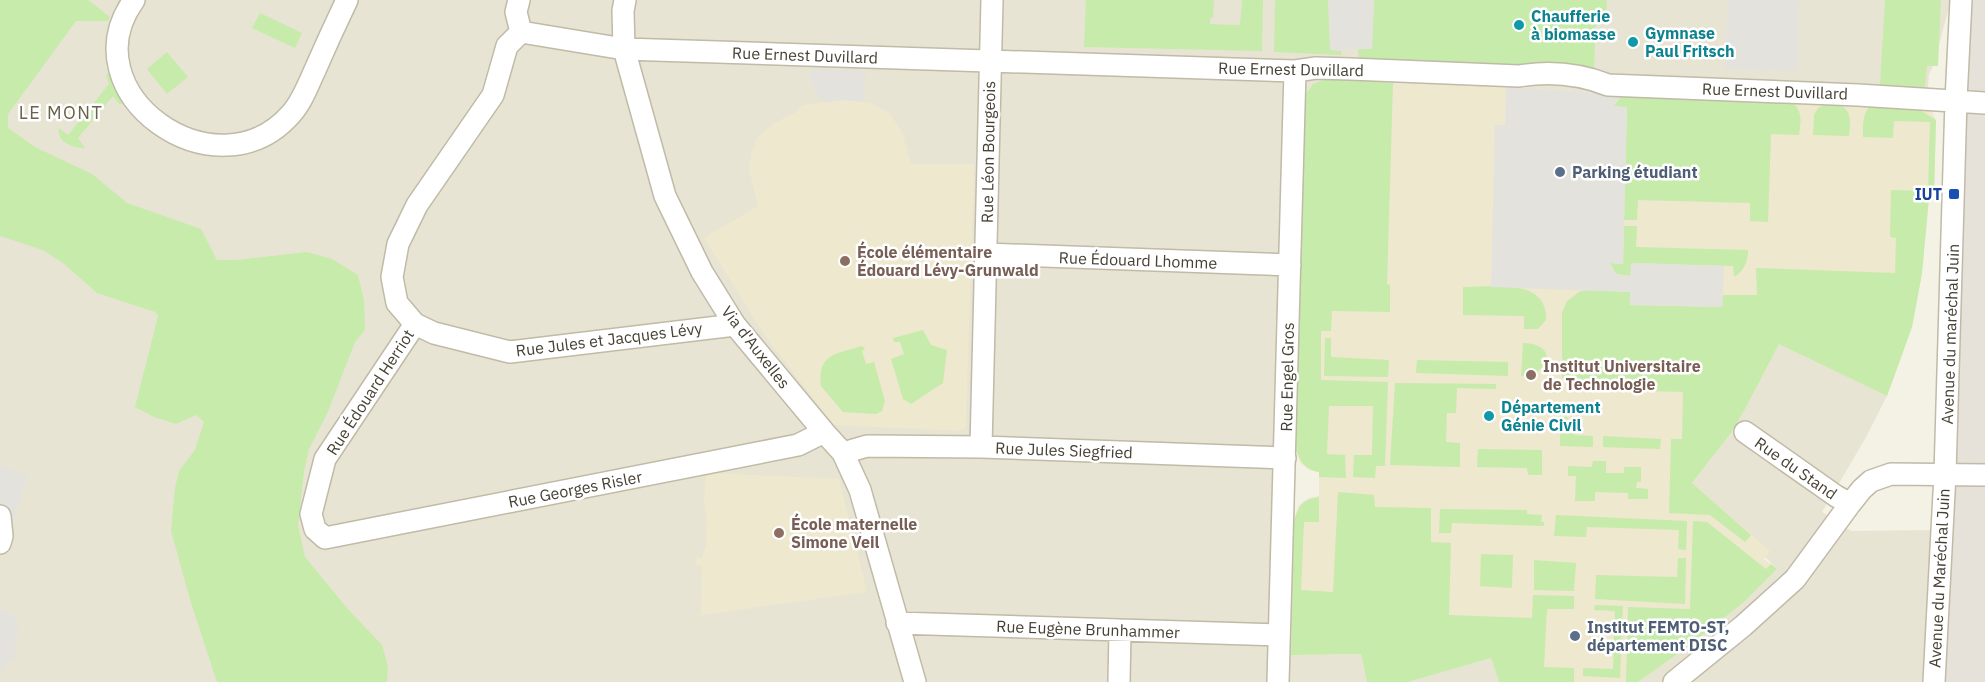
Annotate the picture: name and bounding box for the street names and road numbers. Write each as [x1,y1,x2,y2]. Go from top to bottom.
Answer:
street label: Rue Ernest Duvillard [732,42,878,68]
street label: Rue Ernest Duvillard [1218,58,1364,80]
street label: Rue Ernest Duvillard [1702,78,1848,104]
street label: Rue Léon Bourgeois [977,81,999,223]
street label: Avenue du maréchal Juin [1937,243,1963,425]
street label: Rue Édouard Lhomme [1058,246,1218,273]
street label: Via d'Auxelles [717,302,795,392]
street label: Rue Jules et Jacques Lévy [515,318,703,360]
street label: Rue Engel Gros [1276,322,1298,432]
street label: Rue Édouard Herriot [321,325,418,459]
street label: Rue du Stand [1751,432,1841,504]
street label: Rue Jules Siegfried [995,438,1133,462]
street label: Rue Georges Risler [506,466,644,512]
street label: Avenue du Maréchal Juin [1924,488,1954,668]
street label: Rue Eugène Brunhammer [996,616,1180,642]

